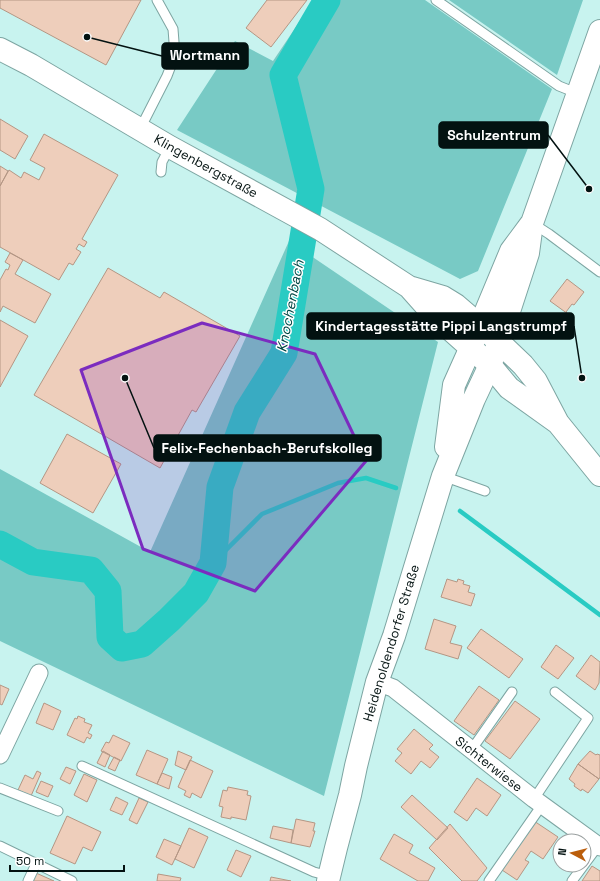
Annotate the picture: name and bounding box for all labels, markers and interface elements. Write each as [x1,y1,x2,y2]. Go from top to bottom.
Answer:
callout: Wortmann [162,43,248,69]
text: Wortmann [170,46,240,64]
callout: Schulzentrum [439,122,548,148]
text: Schulzentrum [447,126,541,144]
street label: Klingenbergstraße [151,130,261,202]
water label: Knochenbach [272,258,308,354]
callout: Kindertagesstätte Pippi Langstrumpf [307,313,574,339]
text: Kindertagesstätte Pippi Langstrumpf [315,317,567,335]
callout: Felix-Fechenbach-Berufskolleg [154,435,381,461]
text: Felix-Fechenbach-Berufskolleg [162,439,373,457]
street label: Heidenoldendorfer Straße [359,562,423,724]
street label: Sichterwiese [452,732,526,796]
north arrow [552,833,592,873]
scale bar [10,847,124,873]
text: N [555,847,569,856]
text: 50 m [16,853,44,869]

